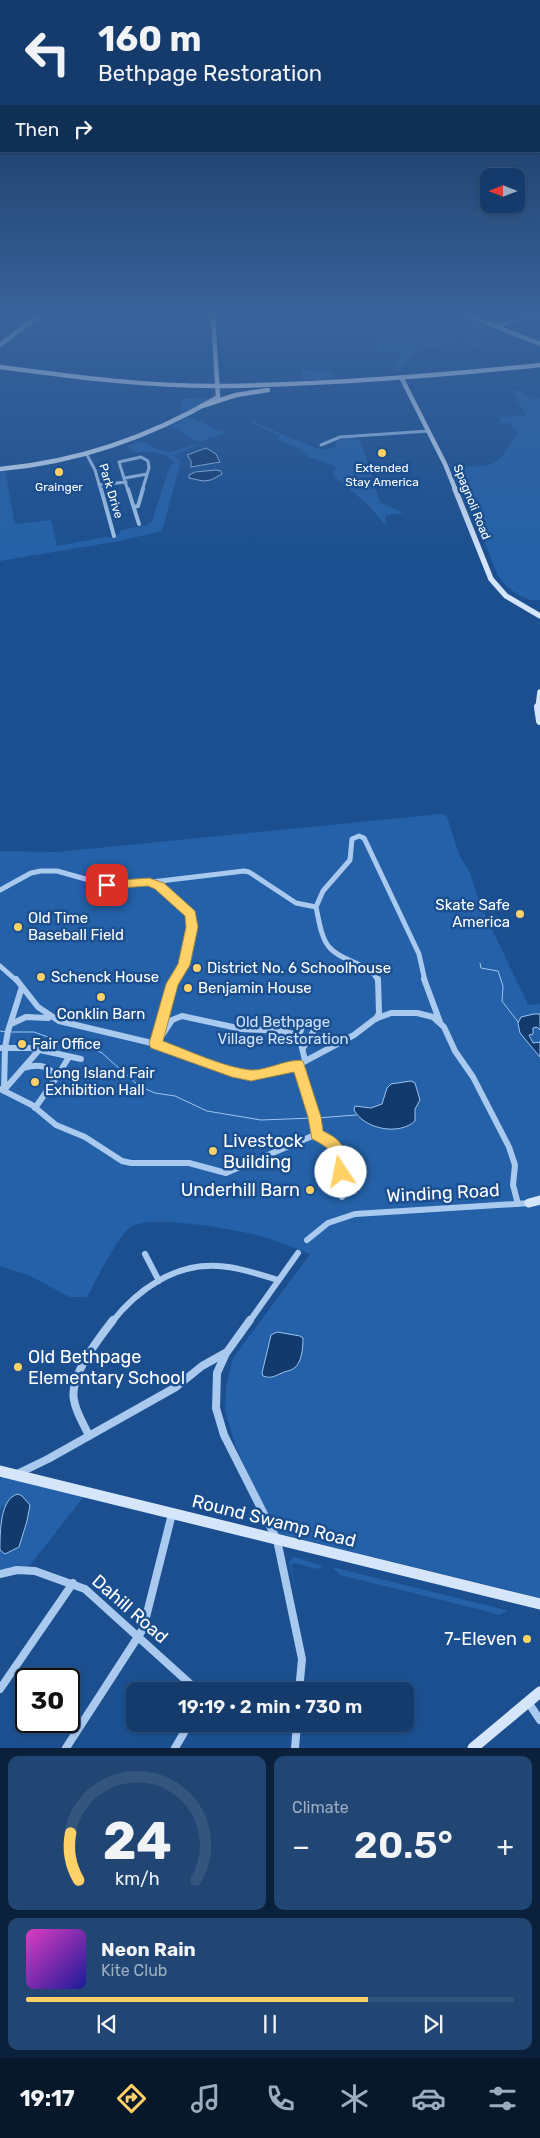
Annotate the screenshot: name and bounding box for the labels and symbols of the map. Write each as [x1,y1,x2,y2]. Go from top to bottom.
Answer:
north arrow [480,168,525,212]
marker: Extended Stay America [376,447,388,459]
place label: Extended Stay America [345,461,419,489]
street label: Park Drive [96,462,126,520]
street label: Spagnoli Road [451,462,493,542]
marker: Grainger [53,466,65,478]
place label: Grainger [35,480,83,494]
pin [86,864,128,906]
place label: Skate Safe America [435,896,510,931]
marker: Skate Safe America [514,908,526,920]
place label: Old Time Baseball Field [28,909,124,944]
marker: Old Time Baseball Field [12,921,24,933]
place label: District No. 6 Schoolhouse [207,959,391,977]
marker: District No. 6 Schoolhouse [191,962,203,974]
place label: Schenck House [51,968,159,986]
marker: Schenck House [35,971,47,983]
place label: Benjamin House [198,979,312,997]
marker: Benjamin House [182,982,194,994]
marker: Conklin Barn [95,991,107,1003]
place label: Conklin Barn [57,1005,145,1023]
park label: Old Bethpage Village Restoration [217,1013,349,1048]
place label: Fair Office [32,1035,101,1053]
marker: Fair Office [16,1038,28,1050]
place label: Long Island Fair Exhibition Hall [45,1064,155,1099]
marker: Long Island Fair Exhibition Hall [29,1076,41,1088]
place label: Livestock Building [223,1130,304,1173]
marker: Livestock Building [207,1145,219,1157]
position arrow [314,1145,366,1197]
place label: Underhill Barn [181,1179,300,1201]
street label: Winding Road [386,1179,500,1207]
marker: Underhill Barn [304,1184,316,1196]
place label: Old Bethpage Elementary School [28,1346,185,1389]
marker: Old Bethpage Elementary School [12,1361,24,1373]
street label: Round Swamp Road [190,1490,358,1552]
street label: Dahill Road [88,1570,172,1648]
place label: 7-Eleven [444,1628,517,1650]
marker: 7-Eleven [521,1633,533,1645]
speed limit sign: 30 [15,1668,80,1733]

